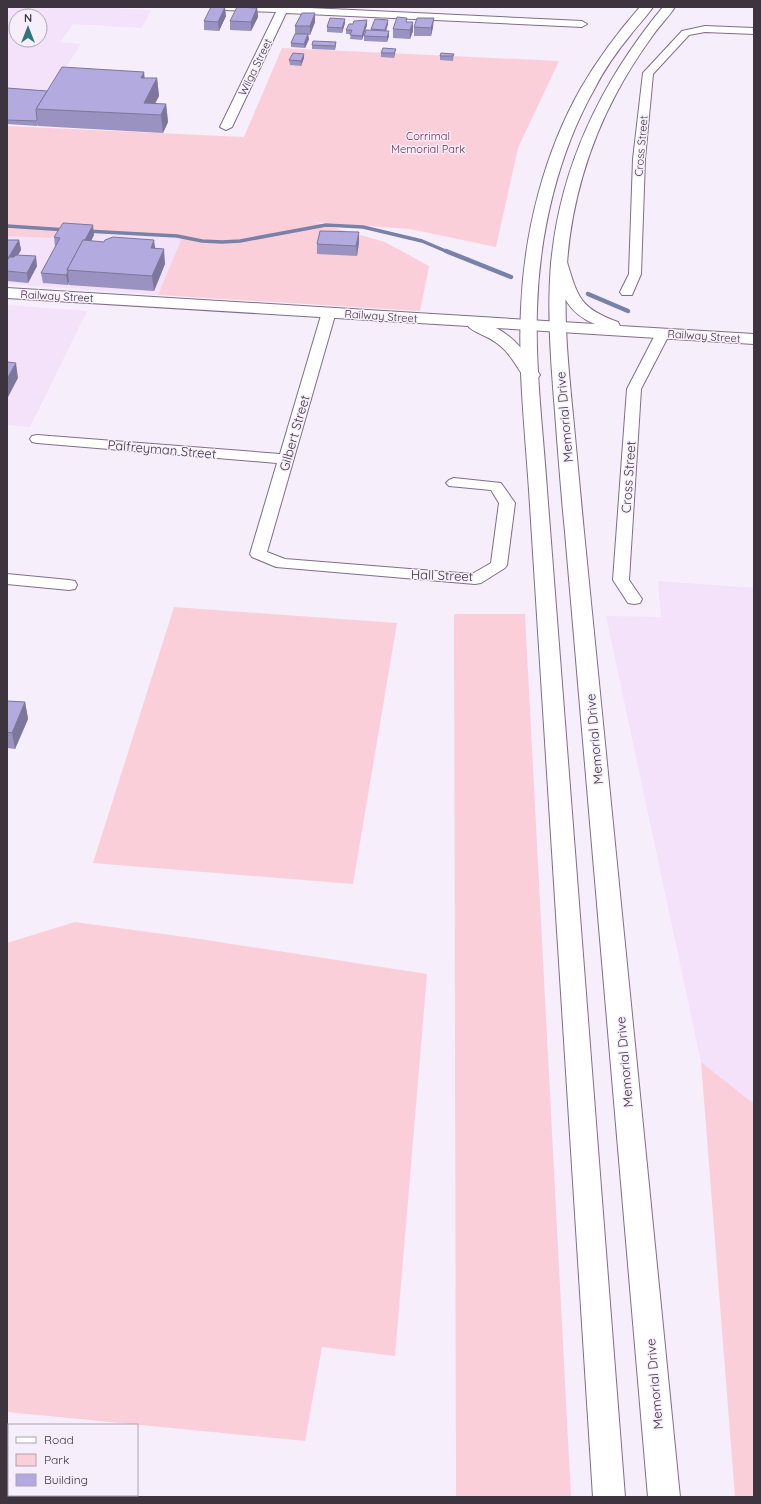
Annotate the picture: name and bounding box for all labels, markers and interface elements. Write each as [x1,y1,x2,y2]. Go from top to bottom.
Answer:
north arrow [8,8,48,48]
text: N [24,11,32,25]
street label: Wilga Street [235,36,275,98]
street label: Cross Street [631,115,651,177]
park label: Corrimal Memorial Park [391,129,465,156]
street label: Railway Street [20,287,94,305]
street label: Railway Street [344,306,418,326]
street label: Railway Street [667,326,741,346]
street label: Memorial Drive [552,371,576,463]
street label: Gilbert Street [275,393,313,473]
street label: Palfreyman Street [107,436,217,462]
street label: Cross Street [617,440,639,514]
street label: Hall Street [411,566,473,584]
street label: Memorial Drive [582,693,606,785]
street label: Memorial Drive [612,1016,636,1108]
street label: Memorial Drive [642,1338,666,1430]
legend [8,1424,138,1496]
text: Road [44,1432,74,1447]
text: Park [44,1452,69,1467]
text: Building [44,1472,88,1487]

